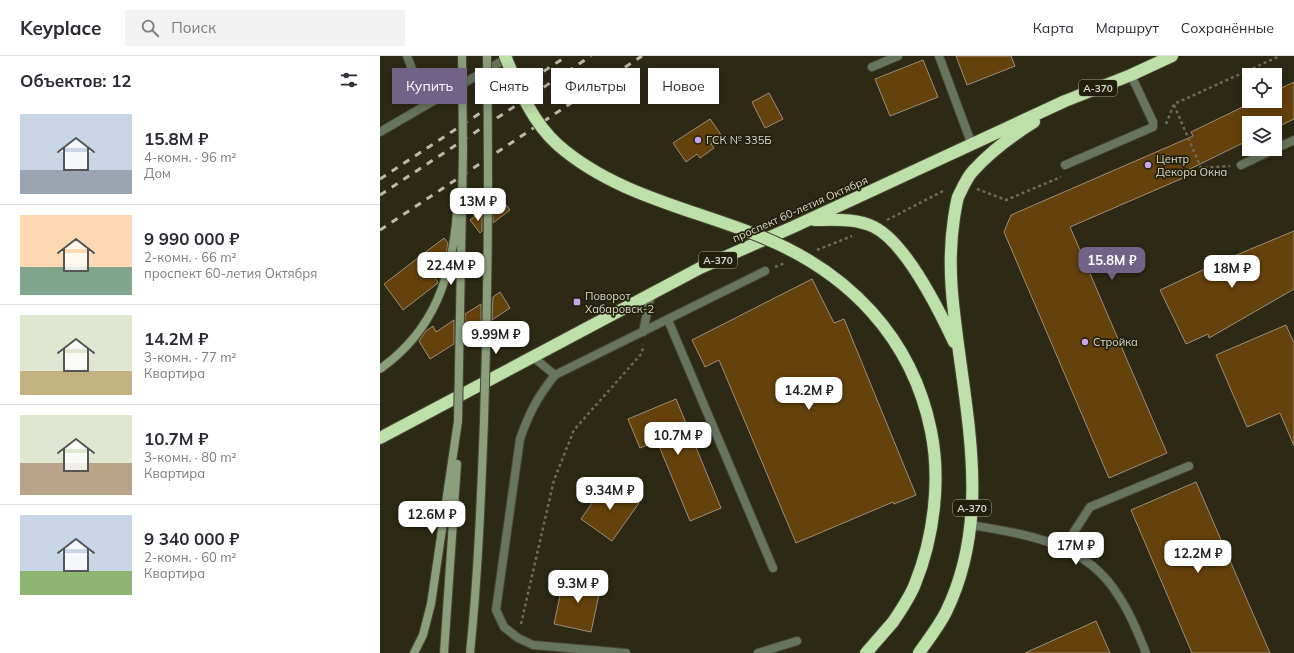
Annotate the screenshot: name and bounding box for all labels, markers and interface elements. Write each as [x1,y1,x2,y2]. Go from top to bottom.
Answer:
search box [125,10,405,46]
text: Keyplace [20,16,101,40]
icon: search [139,17,161,39]
text: Поиск [171,18,216,37]
text: Карта [1033,19,1074,37]
text: Маршрут [1096,19,1159,37]
text: Сохранённые [1181,19,1274,37]
chip: Купить [392,68,467,104]
chip: Снять [475,68,543,104]
chip: Фильтры [551,68,640,104]
chip: Новое [648,68,719,104]
map controls [1242,68,1282,156]
button: locate [1242,68,1282,108]
icon: filters [338,69,360,91]
text: Объектов: 12 [20,70,132,91]
road number: А-370 [1079,80,1117,96]
button: layers [1242,116,1282,156]
text: 15.8M ₽ [144,128,208,149]
icon: home [52,130,100,178]
place label: ГСК № 335Б [706,133,772,147]
marker: ГСК № 335Б [693,135,703,145]
text: 4-комн. · 96 m² [144,149,237,165]
place label: Центр Декора Окна [1156,152,1227,179]
marker: Центр Декора Окна [1143,160,1153,170]
text: Дом [144,165,171,181]
street label: проспект 60-летия Октября [730,173,870,245]
pin: 13M ₽ [450,188,506,222]
text: 13M ₽ [459,193,497,209]
text: 9 990 000 ₽ [144,228,240,249]
icon: home [52,231,100,279]
pin: 15.8M ₽ [1075,247,1149,281]
text: 2-комн. · 66 m² [144,249,237,265]
pin: 22.4M ₽ [414,252,488,286]
road number: А-370 [699,252,737,268]
text: 15.8M ₽ [1087,252,1137,268]
pin: 18M ₽ [1204,255,1260,289]
text: 22.4M ₽ [426,257,476,273]
text: 18M ₽ [1213,260,1251,276]
text: проспект 60-летия Октября [144,265,317,281]
place label: Поворот Хабаровск-2 [585,289,654,316]
marker: Поворот Хабаровск-2 [572,297,582,307]
pin: 9.99M ₽ [459,321,533,355]
text: 9.99M ₽ [471,326,521,342]
text: 14.2M ₽ [144,328,208,349]
icon: home [52,331,100,379]
place label: Стройка [1093,335,1138,349]
marker: Стройка [1080,337,1090,347]
text: 3-комн. · 77 m² [144,349,237,365]
text: Квартира [144,365,205,381]
pin: 14.2M ₽ [772,377,846,411]
text: 14.2M ₽ [784,382,834,398]
pin: 10.7M ₽ [641,422,715,456]
text: 10.7M ₽ [653,427,703,443]
text: 10.7M ₽ [144,428,208,449]
icon: home [52,431,100,479]
text: 3-комн. · 80 m² [144,449,237,465]
text: Квартира [144,465,205,481]
pin: 9.34M ₽ [573,477,647,511]
text: 9.34M ₽ [585,482,635,498]
road number: А-370 [953,500,991,516]
pin: 12.6M ₽ [395,501,469,535]
text: 12.6M ₽ [407,506,457,522]
text: 9 340 000 ₽ [144,528,240,549]
icon: home [52,531,100,579]
pin: 17M ₽ [1048,532,1104,566]
text: 17M ₽ [1057,537,1095,553]
pin: 12.2M ₽ [1161,540,1235,574]
text: 12.2M ₽ [1173,545,1223,561]
text: 2-комн. · 60 m² [144,549,237,565]
text: Квартира [144,565,205,581]
pin: 9.3M ₽ [545,570,611,604]
text: 9.3M ₽ [557,575,599,591]

